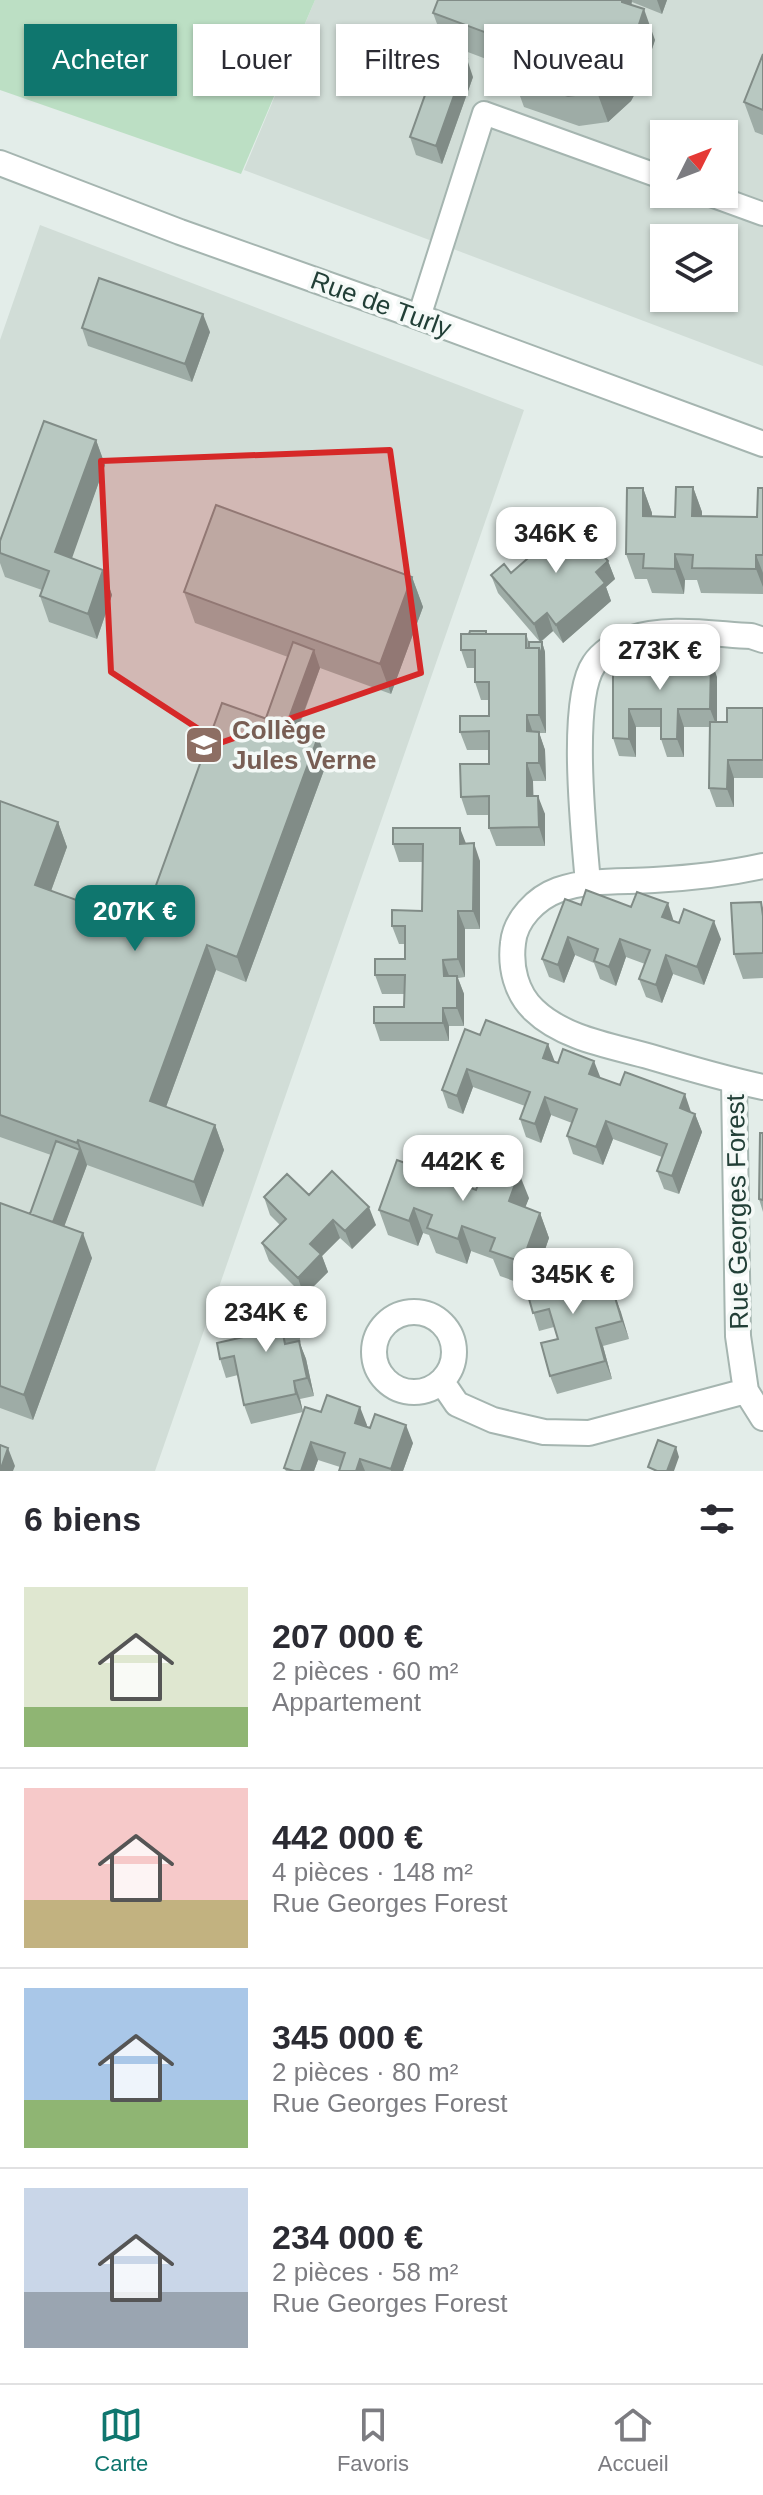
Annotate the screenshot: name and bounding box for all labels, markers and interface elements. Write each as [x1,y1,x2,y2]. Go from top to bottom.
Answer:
chip: Acheter [24,24,177,96]
chip: Louer [193,24,320,96]
chip: Filtres [336,24,468,96]
chip: Nouveau [484,24,652,96]
north arrow [650,120,738,208]
map controls [650,120,738,312]
button: layers [650,224,738,312]
street label: Rue de Turly [307,265,455,343]
pin: 346K € [491,507,621,575]
text: 346K € [514,518,598,548]
pin: 273K € [595,624,725,692]
text: 273K € [618,635,702,665]
place label: Collège Jules Verne [232,715,377,775]
school or university icon: Collège Jules Verne [183,724,225,766]
pin: 207K € [70,885,200,953]
text: 207K € [93,896,177,926]
street label: Rue Georges Forest [720,1093,754,1330]
pin: 442K € [398,1135,528,1203]
text: 442K € [421,1146,505,1176]
pin: 345K € [508,1248,638,1316]
text: 345K € [531,1259,615,1289]
pin: 234K € [201,1286,331,1354]
text: 234K € [224,1297,308,1327]
icon: filters [695,1497,739,1541]
text: 6 biens [24,1500,141,1538]
text: 207 000 € [272,1617,423,1655]
icon: home [88,1619,184,1715]
text: 2 pièces · 60 m² [272,1656,458,1686]
text: Appartement [272,1687,421,1717]
text: 442 000 € [272,1818,423,1856]
icon: home [88,1820,184,1916]
text: 4 pièces · 148 m² [272,1857,473,1887]
text: Rue Georges Forest [272,1888,508,1918]
text: 345 000 € [272,2018,423,2056]
icon: home [88,2020,184,2116]
text: 2 pièces · 80 m² [272,2057,458,2087]
text: Rue Georges Forest [272,2088,508,2118]
text: 234 000 € [272,2218,423,2256]
icon: home [88,2220,184,2316]
text: 2 pièces · 58 m² [272,2257,458,2287]
text: Rue Georges Forest [272,2288,508,2318]
tab: Carte [94,2403,148,2477]
tab: Favoris [337,2403,409,2477]
tab: Accueil [598,2403,669,2477]

